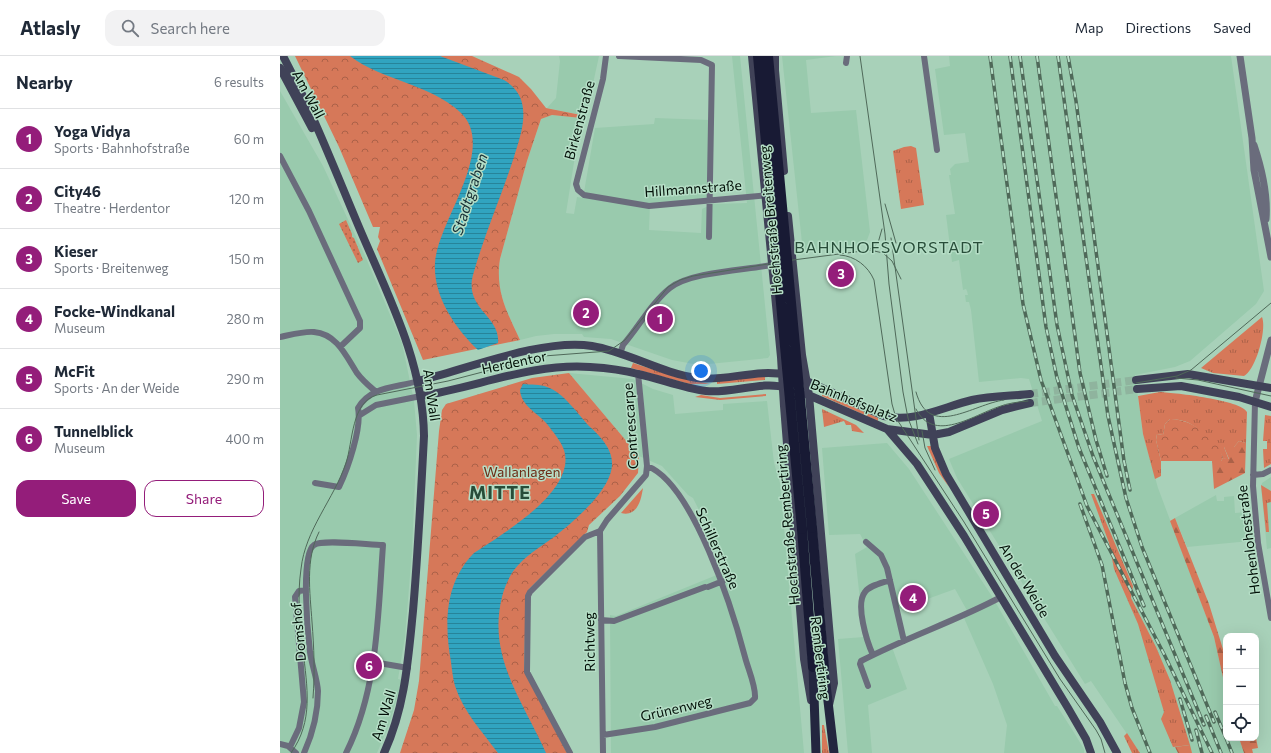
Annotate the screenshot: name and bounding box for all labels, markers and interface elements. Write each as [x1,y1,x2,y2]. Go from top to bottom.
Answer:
search box [105,10,385,46]
text: Atlasly [20,16,81,39]
icon: search [119,17,141,39]
text: Search here [151,19,230,37]
text: Map [1075,19,1104,36]
text: Directions [1126,19,1191,36]
text: Saved [1213,19,1251,36]
street label: Am Wall [289,67,329,121]
text: Nearby [16,72,73,93]
text: 6 results [214,74,264,90]
street label: Birkenstraße [560,78,598,162]
text: Yoga Vidya [54,122,130,140]
text: 1 [26,131,32,147]
text: 60 m [234,131,264,147]
text: Sports · Bahnhofstraße [54,140,190,156]
street label: Hochstraße Breitenweg [755,144,785,295]
water label: Stadtgraben [447,151,491,237]
street label: Hillmannstraße [644,176,742,200]
text: City46 [54,182,101,200]
text: 2 [25,191,33,207]
text: 120 m [229,191,264,207]
text: Theatre · Herdentor [54,200,170,216]
district label: BAHNHOFSVORSTADT [794,237,984,256]
text: Kieser [54,242,98,260]
text: 3 [25,251,33,267]
text: 150 m [229,251,264,267]
pin: 3 [828,259,854,289]
text: Sports · Breitenweg [54,260,169,276]
pin: 2 [573,298,599,328]
text: Focke-Windkanal [54,302,175,320]
pin: 1 [647,304,673,334]
text: 4 [25,311,33,327]
text: 280 m [227,311,264,327]
text: Museum [54,320,105,336]
street label: Herdentor [480,347,549,377]
your location [691,361,711,381]
text: McFit [54,362,95,380]
street label: Am Wall [420,368,444,422]
text: 5 [25,371,33,387]
text: 290 m [227,371,264,387]
street label: Bahnhofsplatz [808,375,900,425]
text: Sports · An der Weide [54,380,179,396]
street label: Contrescarpe [619,382,641,470]
text: Tunnelblick [54,422,134,440]
text: 6 [25,431,33,447]
text: 400 m [225,431,264,447]
text: Museum [54,440,105,456]
street label: Hochstraße Rembertiring [771,444,802,606]
park label: Wallanlagen [483,463,561,480]
button: Save [16,480,136,517]
button: Share [144,480,264,517]
district label: MITTE [469,481,531,503]
street label: Hohenlohestraße [1233,484,1263,596]
pin: 5 [973,499,999,529]
street label: Schillerstraße [692,505,744,591]
street label: An der Weide [996,540,1054,620]
pin: 4 [900,583,926,613]
street label: Domshof [287,601,309,662]
street label: Richtweg [580,612,598,672]
street label: Rembertiring [807,615,835,701]
map controls [1223,633,1259,741]
button: + [1223,633,1259,669]
pin: 6 [356,651,382,681]
button: − [1223,669,1259,705]
street label: Am Wall [367,687,399,743]
street label: Grünenweg [639,691,714,724]
button: locate [1223,705,1259,741]

